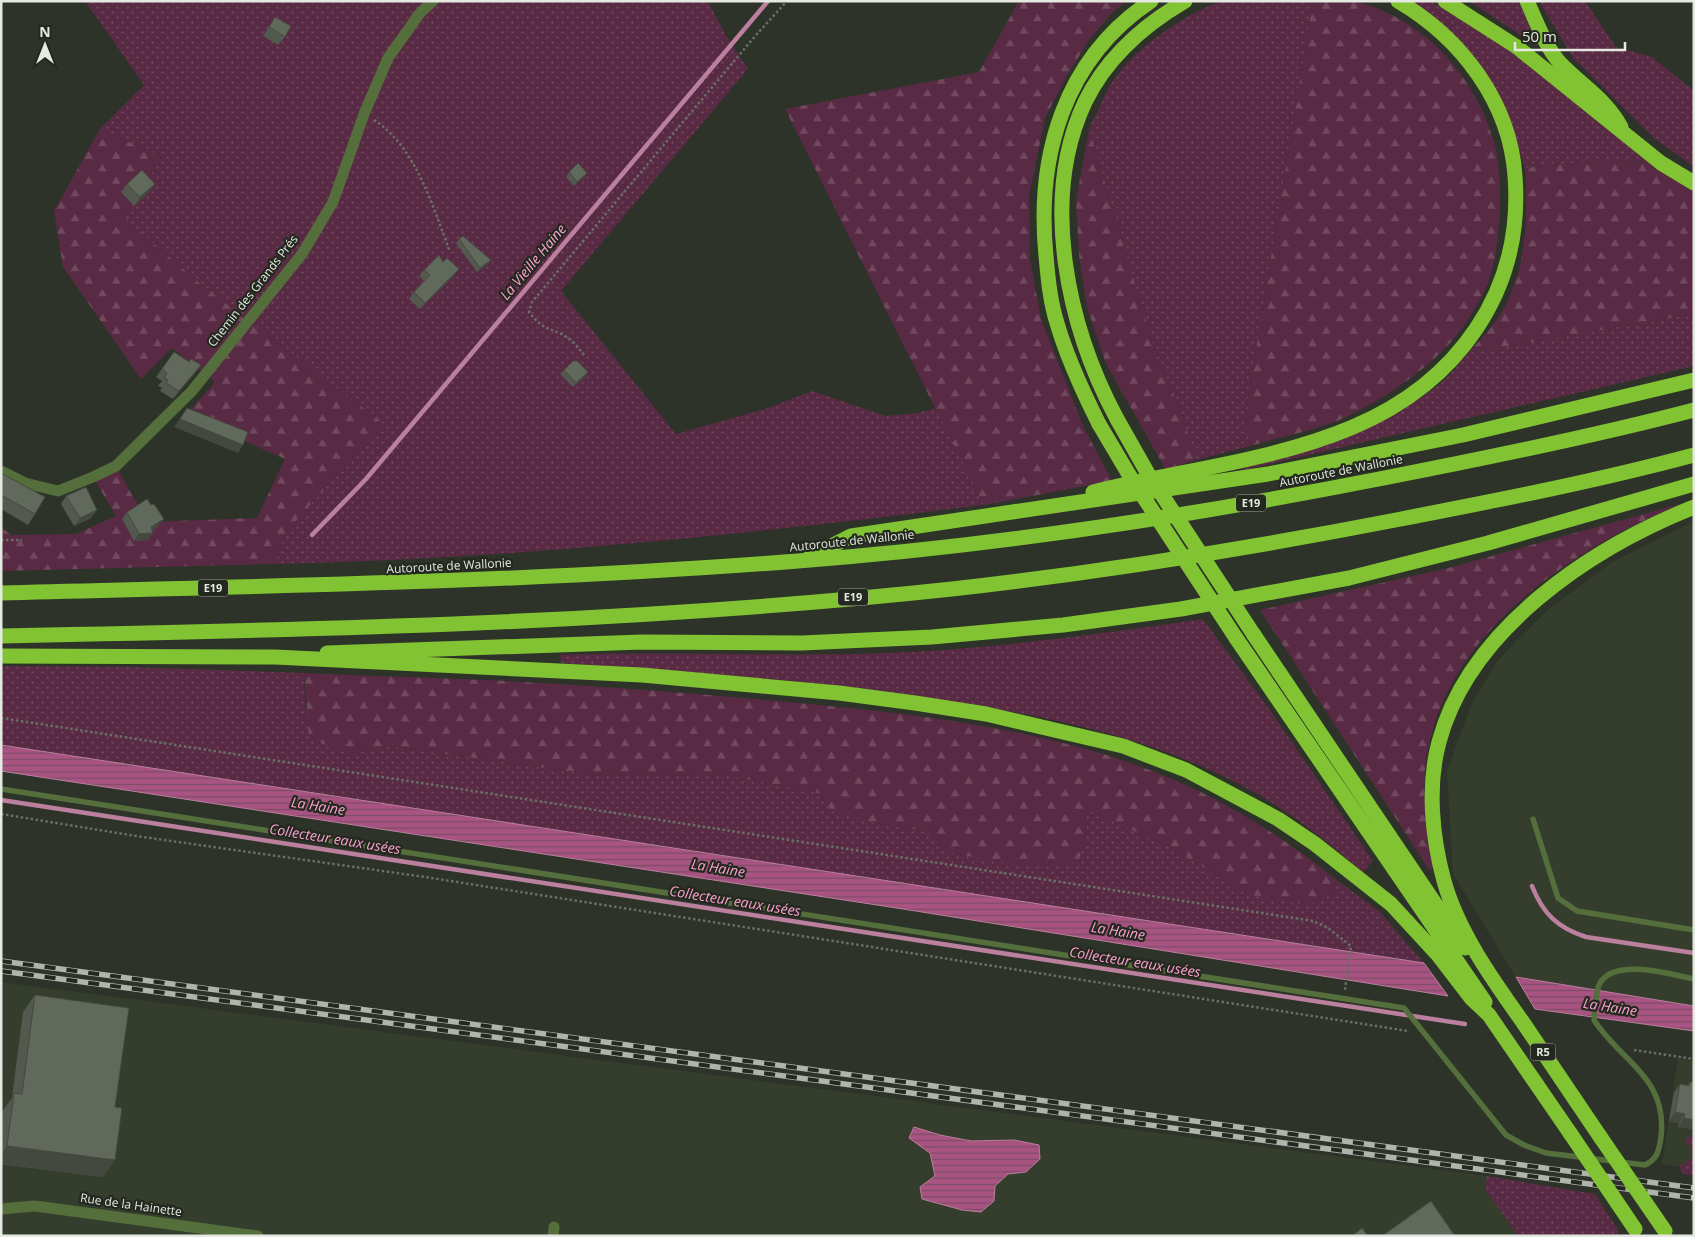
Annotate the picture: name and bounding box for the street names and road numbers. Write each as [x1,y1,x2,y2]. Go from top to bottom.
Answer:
street label: Chemin des Grands Prés [204,231,302,350]
street label: Autoroute de Wallonie [1278,450,1404,491]
road number: E19 [1236,494,1266,512]
street label: Autoroute de Wallonie [789,525,915,556]
street label: Autoroute de Wallonie [386,554,512,577]
road number: E19 [198,580,228,596]
road number: E19 [838,588,868,606]
road number: R5 [1530,1044,1556,1060]
street label: Rue de la Hainette [79,1189,183,1220]

